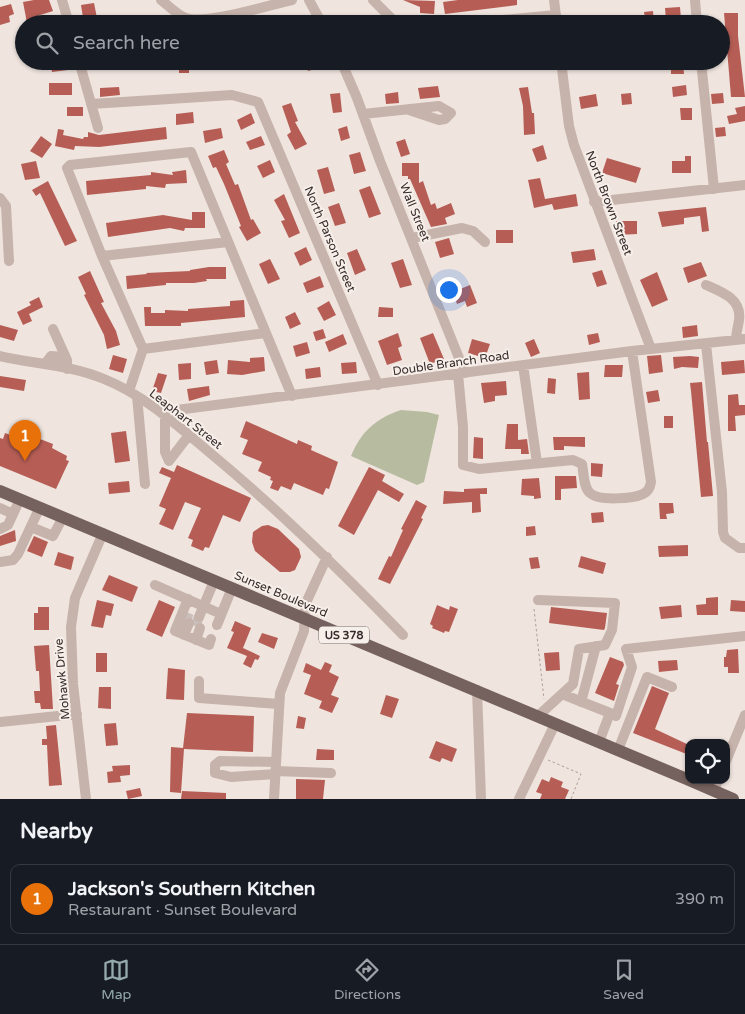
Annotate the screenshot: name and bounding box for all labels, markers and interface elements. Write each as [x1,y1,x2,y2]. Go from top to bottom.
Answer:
search box [15,15,730,70]
icon: search [33,29,61,57]
text: Search here [73,32,180,54]
street label: North Brown Street [583,149,635,257]
street label: Wall Street [397,181,433,244]
street label: North Parson Street [301,184,359,294]
your location [436,277,462,303]
street label: Double Branch Road [392,348,510,378]
street label: Leaphart Street [147,386,226,452]
pin: 1 [9,420,41,461]
street label: Sunset Boulevard [232,568,330,620]
road number: US 378 [319,626,369,644]
street label: Mohawk Drive [51,638,73,720]
map controls [685,739,730,784]
button: locate [685,739,730,784]
text: Nearby [20,819,93,844]
text: Jackson's Southern Kitchen [68,878,315,900]
text: 1 [32,889,42,909]
text: 390 m [675,889,724,909]
text: Restaurant · Sunset Boulevard [68,900,297,920]
tab: Map [101,956,131,1003]
tab: Directions [334,956,401,1003]
tab: Saved [603,956,644,1003]

